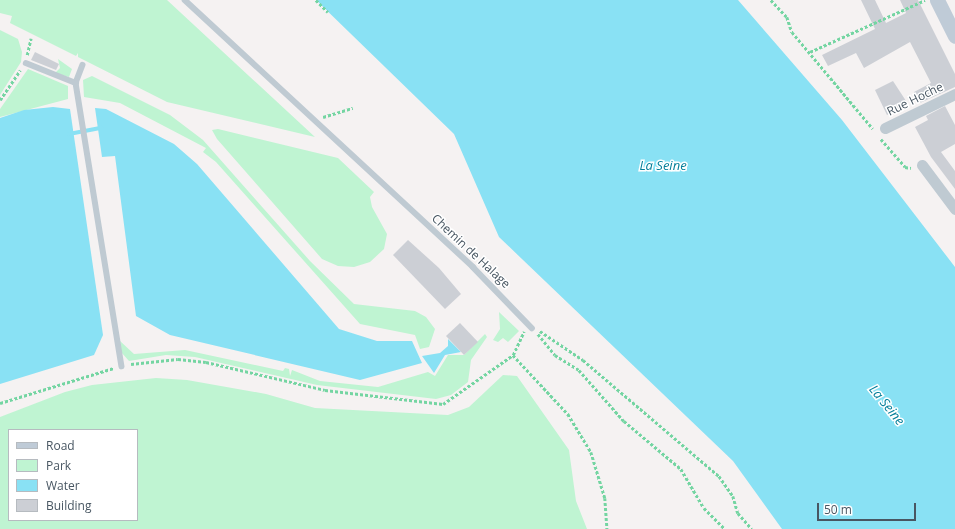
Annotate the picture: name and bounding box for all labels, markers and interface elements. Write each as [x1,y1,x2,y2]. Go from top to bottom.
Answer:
street label: Rue Hoche [885,79,945,119]
water label: La Seine [639,157,687,173]
street label: Chemin de Halage [429,211,513,291]
water label: La Seine [866,382,908,428]
legend [8,429,138,521]
text: Road [46,437,75,454]
text: Park [46,457,71,474]
text: Water [46,477,80,494]
scale bar [819,495,918,521]
text: Building [46,497,91,514]
text: 50 m [824,501,852,518]

